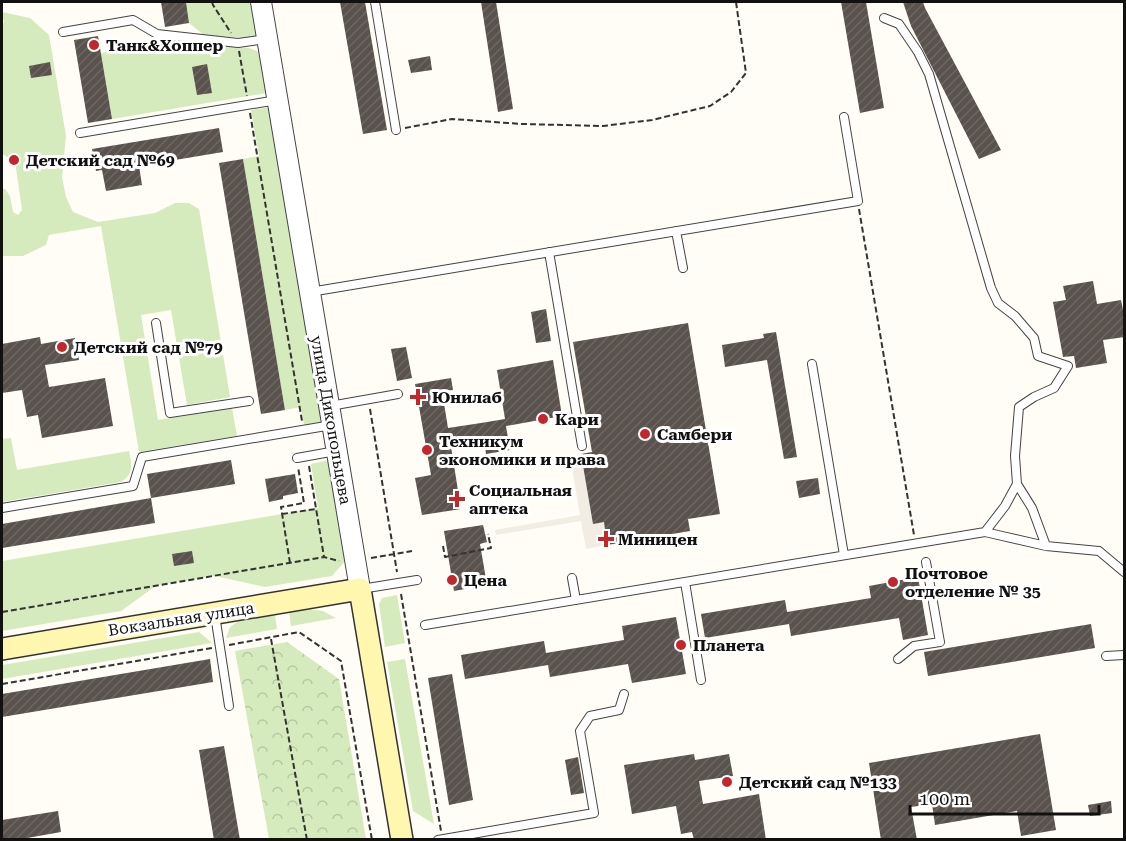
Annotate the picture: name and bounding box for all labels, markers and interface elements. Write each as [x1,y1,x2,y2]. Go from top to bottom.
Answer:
place label: Танк&Хоппер [106,36,223,55]
marker: Танк&Хоппер [87,38,101,52]
place label: Детский сад №69 [26,151,175,170]
marker: Детский сад №69 [7,153,21,167]
street label: улица Дикопольцева [307,334,355,506]
place label: Детский сад №79 [74,338,223,357]
marker: Детский сад №79 [55,340,69,354]
marker: Юнилаб [409,388,427,406]
place label: Юнилаб [432,388,502,407]
place label: Кари [555,410,599,429]
marker: Кари [536,412,550,426]
place label: Самбери [657,425,732,444]
marker: Самбери [638,427,652,441]
place label: Техникум экономики и права [439,432,606,469]
marker: Техникум экономики и права [420,443,434,457]
place label: Социальная аптека [469,481,572,518]
marker: Социальная аптека [450,492,464,506]
place label: Миницен [618,530,698,549]
marker: Миницен [599,532,613,546]
place label: Почтовое отделение № 35 [905,564,1041,601]
place label: Цена [464,571,507,590]
marker: Цена [445,573,459,587]
marker: Почтовое отделение № 35 [886,575,900,589]
street label: Вокзальная улица [107,598,256,640]
place label: Планета [693,636,765,655]
marker: Планета [674,638,688,652]
place label: Детский сад №133 [739,773,897,792]
marker: Детский сад №133 [720,775,734,789]
scale bar [910,778,1099,816]
text: 100 m [919,788,970,809]

